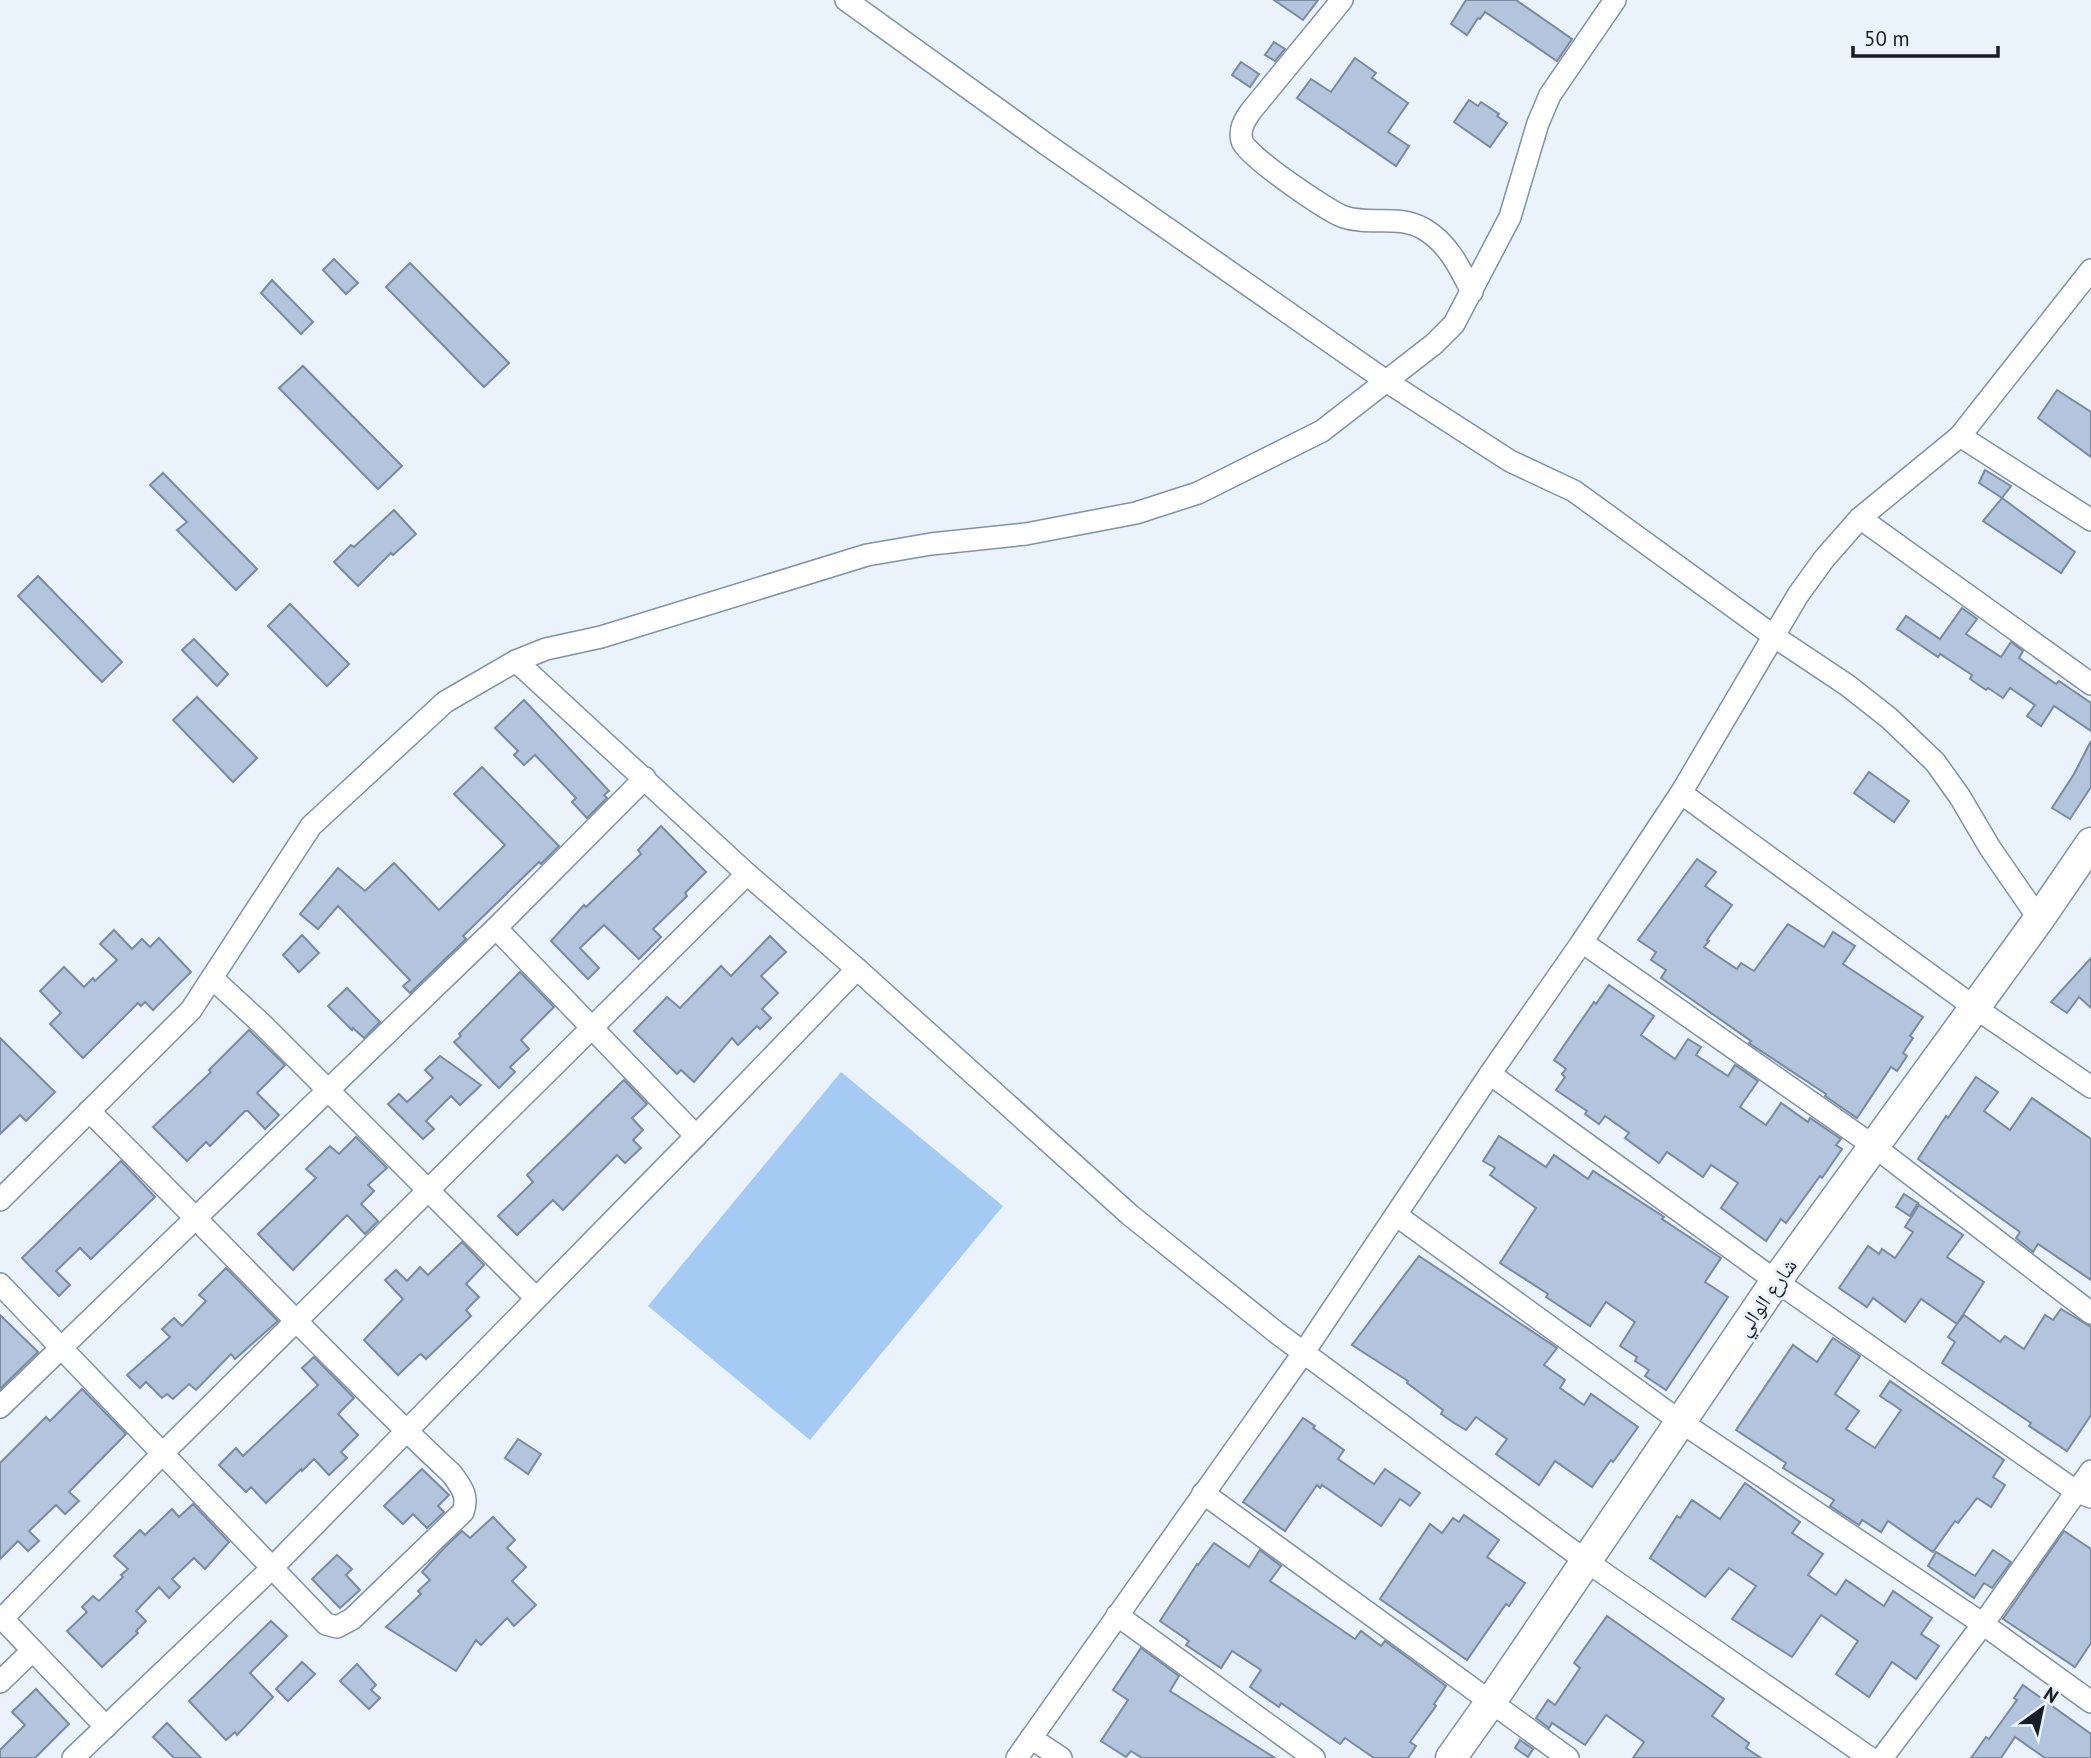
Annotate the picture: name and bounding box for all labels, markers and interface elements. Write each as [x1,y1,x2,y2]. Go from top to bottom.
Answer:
scale bar [1853,14,1998,58]
text: 50 m [1864,25,1910,52]
street label: شارع الوالي [1730,1253,1805,1343]
north arrow [2007,1674,2077,1744]
text: N [2039,1681,2063,1708]

